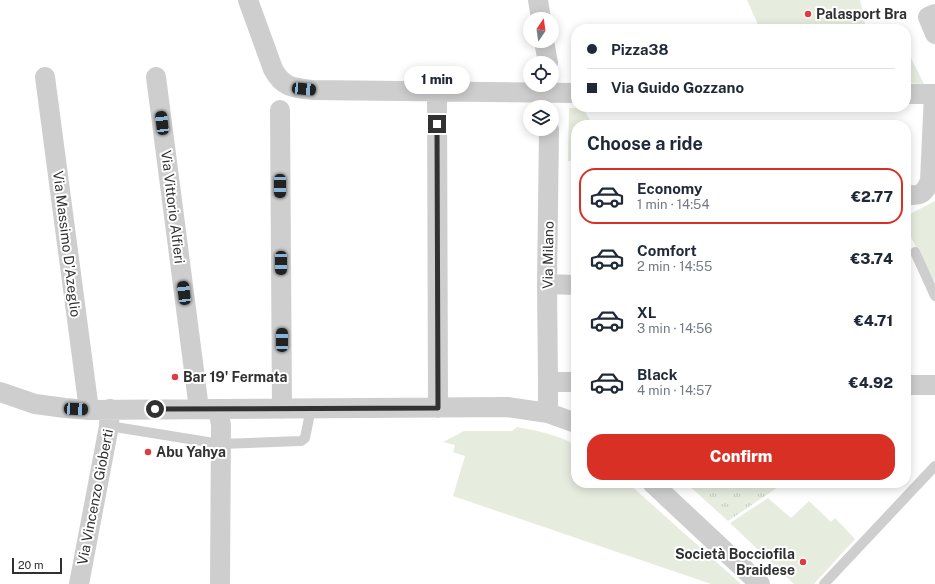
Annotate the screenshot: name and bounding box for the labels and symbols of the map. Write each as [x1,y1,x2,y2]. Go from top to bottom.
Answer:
place label: Palasport Bra [816,6,907,22]
marker: Palasport Bra [803,9,813,19]
north arrow [523,12,559,48]
callout: 1 min [404,66,470,94]
car [292,82,316,96]
car [155,110,169,136]
route end [428,115,446,133]
street label: Via Vittorio Alfieri [158,149,188,265]
street label: Via Massimo D'Azeglio [50,170,84,318]
car [274,174,286,198]
street label: Via Milano [539,221,557,289]
car [275,251,287,275]
car [177,280,191,306]
car [276,328,288,352]
place label: Bar 19' Fermata [183,369,288,385]
marker: Bar 19' Fermata [170,372,180,382]
route start [146,400,164,418]
car [64,402,88,416]
street label: Via Vincenzo Gioberti [74,428,116,566]
place label: Abu Yahya [156,444,226,460]
marker: Abu Yahya [143,447,153,457]
place label: Società Bocciofila Braidese [675,546,795,578]
scale bar [12,556,62,575]
marker: Società Bocciofila Braidese [798,557,808,567]

